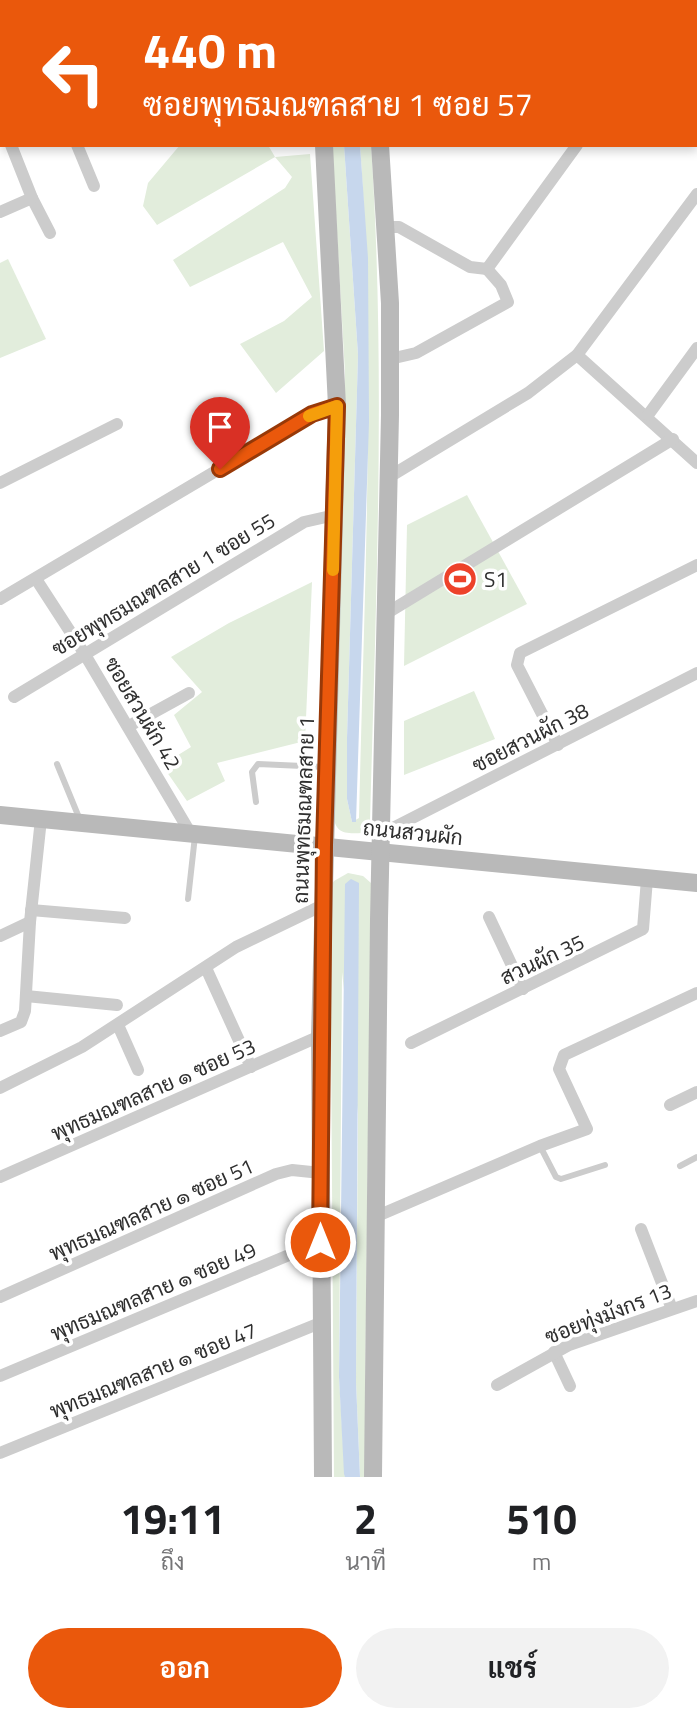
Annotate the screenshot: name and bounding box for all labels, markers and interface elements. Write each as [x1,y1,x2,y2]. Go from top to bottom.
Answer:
text: 440 m [143,12,277,87]
icon: left [28,28,119,119]
text: ซอยพุทธมณฑลสาย 1 ซอย 57 [143,80,533,128]
pin [190,397,250,469]
icon: arrive [201,408,239,446]
street label: ซอยพุทธมณฑลสาย 1 ซอย 55 [45,504,281,664]
sports icon: S1 [441,560,479,598]
place label: S1 [484,563,507,595]
street label: ซอยสวนผัก 42 [97,650,189,776]
street label: ซอยสวนผัก 38 [466,694,594,780]
street label: ถนนพุทธมณฑลสาย 1 [284,716,322,904]
street label: ถนนสวนผัก [361,811,465,853]
street label: สวนผัก 35 [495,926,589,992]
street label: พุทธมณฑลสาย ๑ ซอย 53 [46,1029,260,1149]
street label: พุทธมณฑลสาย ๑ ซอย 51 [44,1149,258,1269]
position arrow [283,1205,357,1279]
street label: พุทธมณฑลสาย ๑ ซอย 49 [45,1233,261,1349]
street label: ซอยทุ่งมังกร 13 [540,1274,676,1352]
street label: พุทธมณฑลสาย ๑ ซอย 47 [45,1314,261,1426]
text: 19:11 [120,1486,225,1550]
text: 2 [354,1486,377,1550]
text: 510 [506,1486,577,1550]
text: ถึง [161,1544,184,1579]
text: นาที [345,1544,386,1579]
text: m [532,1544,551,1579]
button: ออก [28,1628,342,1708]
button: แชร์ [356,1628,669,1708]

